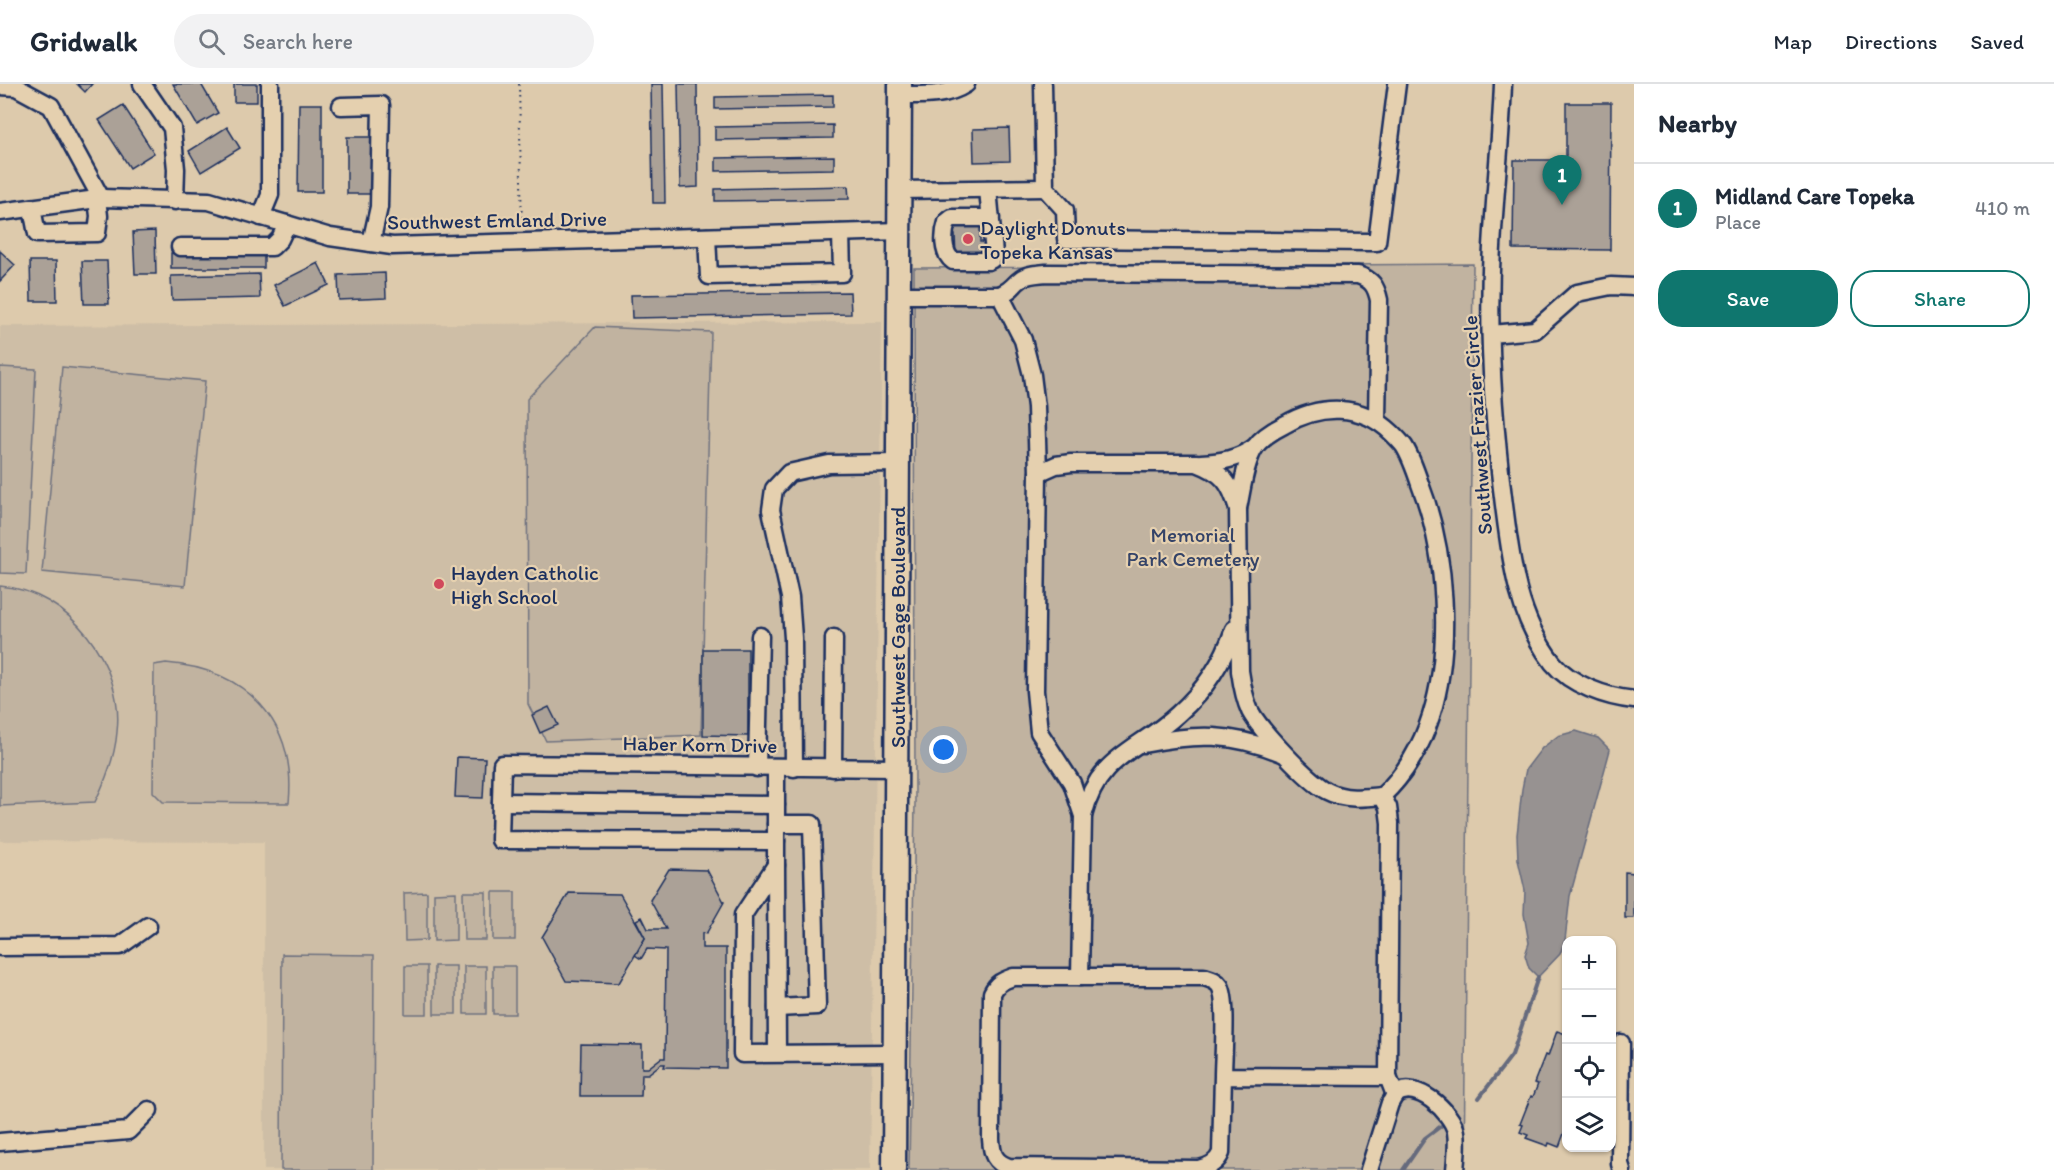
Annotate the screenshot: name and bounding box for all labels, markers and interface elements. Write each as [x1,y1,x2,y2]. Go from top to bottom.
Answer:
search box [174,14,594,68]
text: Gridwalk [30,24,138,58]
icon: search [195,25,228,58]
text: Search here [243,28,353,55]
text: Map [1774,29,1812,54]
text: Directions [1845,29,1937,54]
text: Saved [1970,29,2024,54]
text: Nearby [1658,107,1737,139]
pin: 1 [1542,156,1582,205]
text: Midland Care Topeka [1715,183,1915,210]
text: 1 [1673,196,1682,220]
text: 410 m [1975,196,2030,220]
street label: Southwest Emland Drive [387,206,607,234]
text: Place [1715,210,1761,234]
place label: Daylight Donuts Topeka Kansas [980,215,1126,264]
marker: Daylight Donuts Topeka Kansas [961,232,975,246]
button: Save [1658,270,1838,327]
button: Share [1850,270,2030,327]
street label: Southwest Frazier Circle [1457,314,1497,536]
street label: Southwest Gage Boulevard [885,506,910,748]
park label: Memorial Park Cemetery [1126,522,1260,571]
place label: Hayden Catholic High School [451,560,599,609]
marker: Hayden Catholic High School [432,577,446,591]
street label: Haber Korn Drive [622,730,778,758]
your location [929,735,958,764]
map controls [1562,936,1616,1152]
button: + [1562,936,1616,990]
button: − [1562,990,1616,1044]
button: locate [1562,1044,1616,1098]
button: layers [1562,1098,1616,1152]

